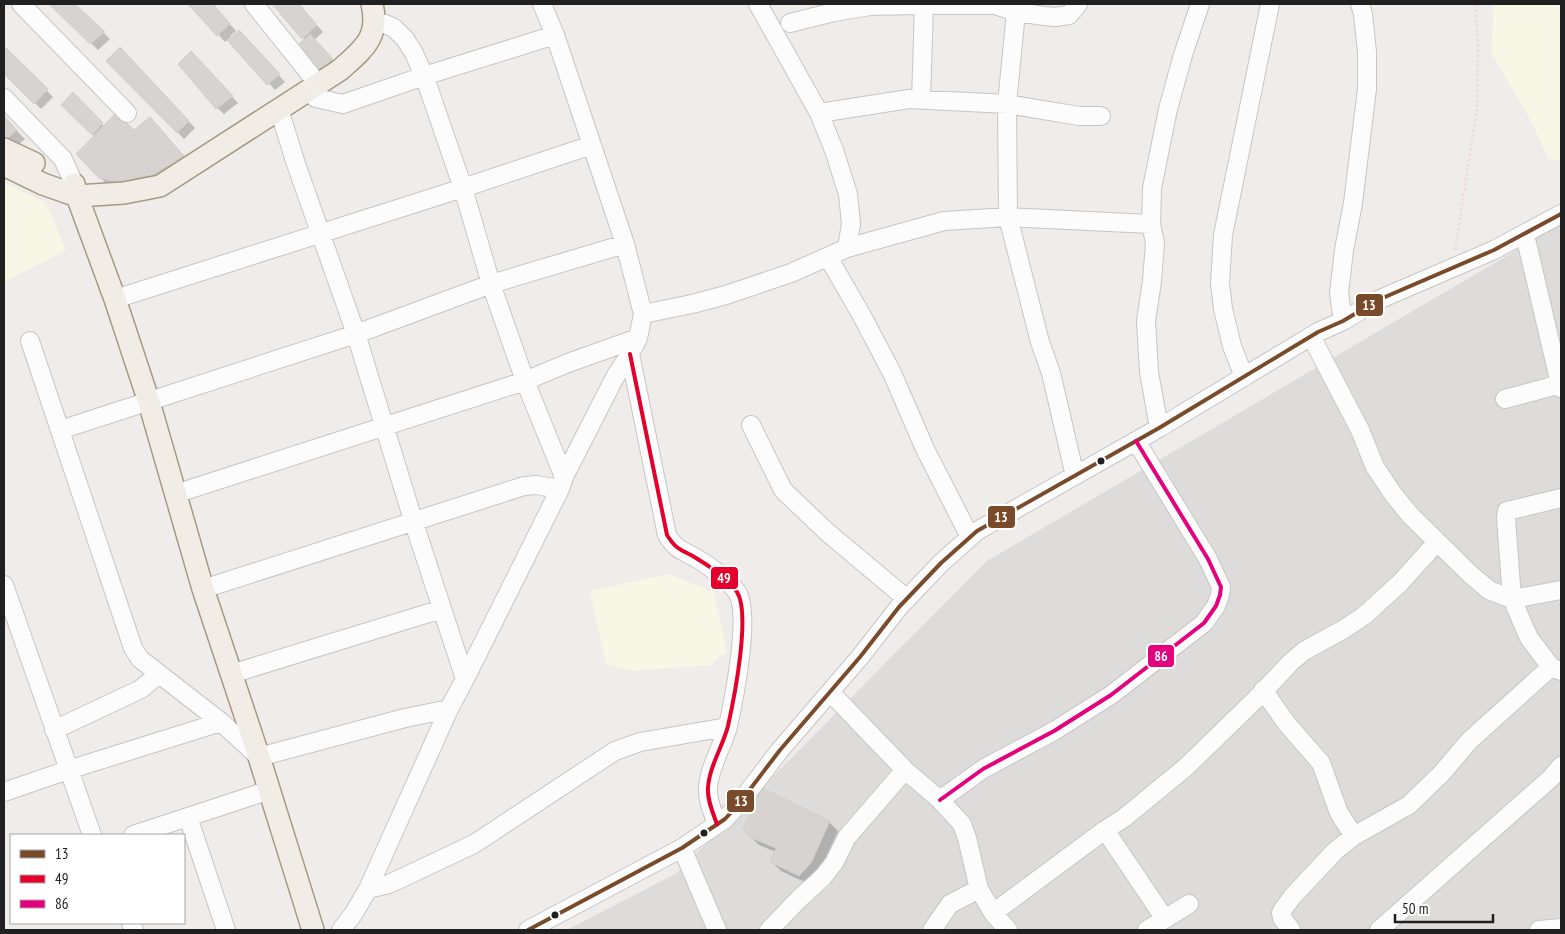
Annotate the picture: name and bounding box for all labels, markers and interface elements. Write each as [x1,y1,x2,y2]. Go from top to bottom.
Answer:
line badge: 13 [1355,293,1384,317]
text: 13 [1362,296,1376,314]
unlabelled marker [1096,456,1106,466]
line badge: 13 [987,505,1016,529]
text: 13 [994,508,1008,526]
line badge: 49 [710,566,739,590]
text: 49 [717,569,731,587]
line badge: 86 [1147,644,1175,668]
text: 86 [1154,647,1168,665]
line badge: 13 [726,789,755,813]
text: 13 [734,792,748,810]
unlabelled marker [699,828,709,838]
legend [10,834,185,924]
text: 13 [55,844,69,863]
text: 49 [55,869,69,888]
scale bar [1395,892,1492,924]
text: 86 [55,894,69,913]
text: 50 m [1402,899,1428,918]
unlabelled marker [550,910,560,920]

